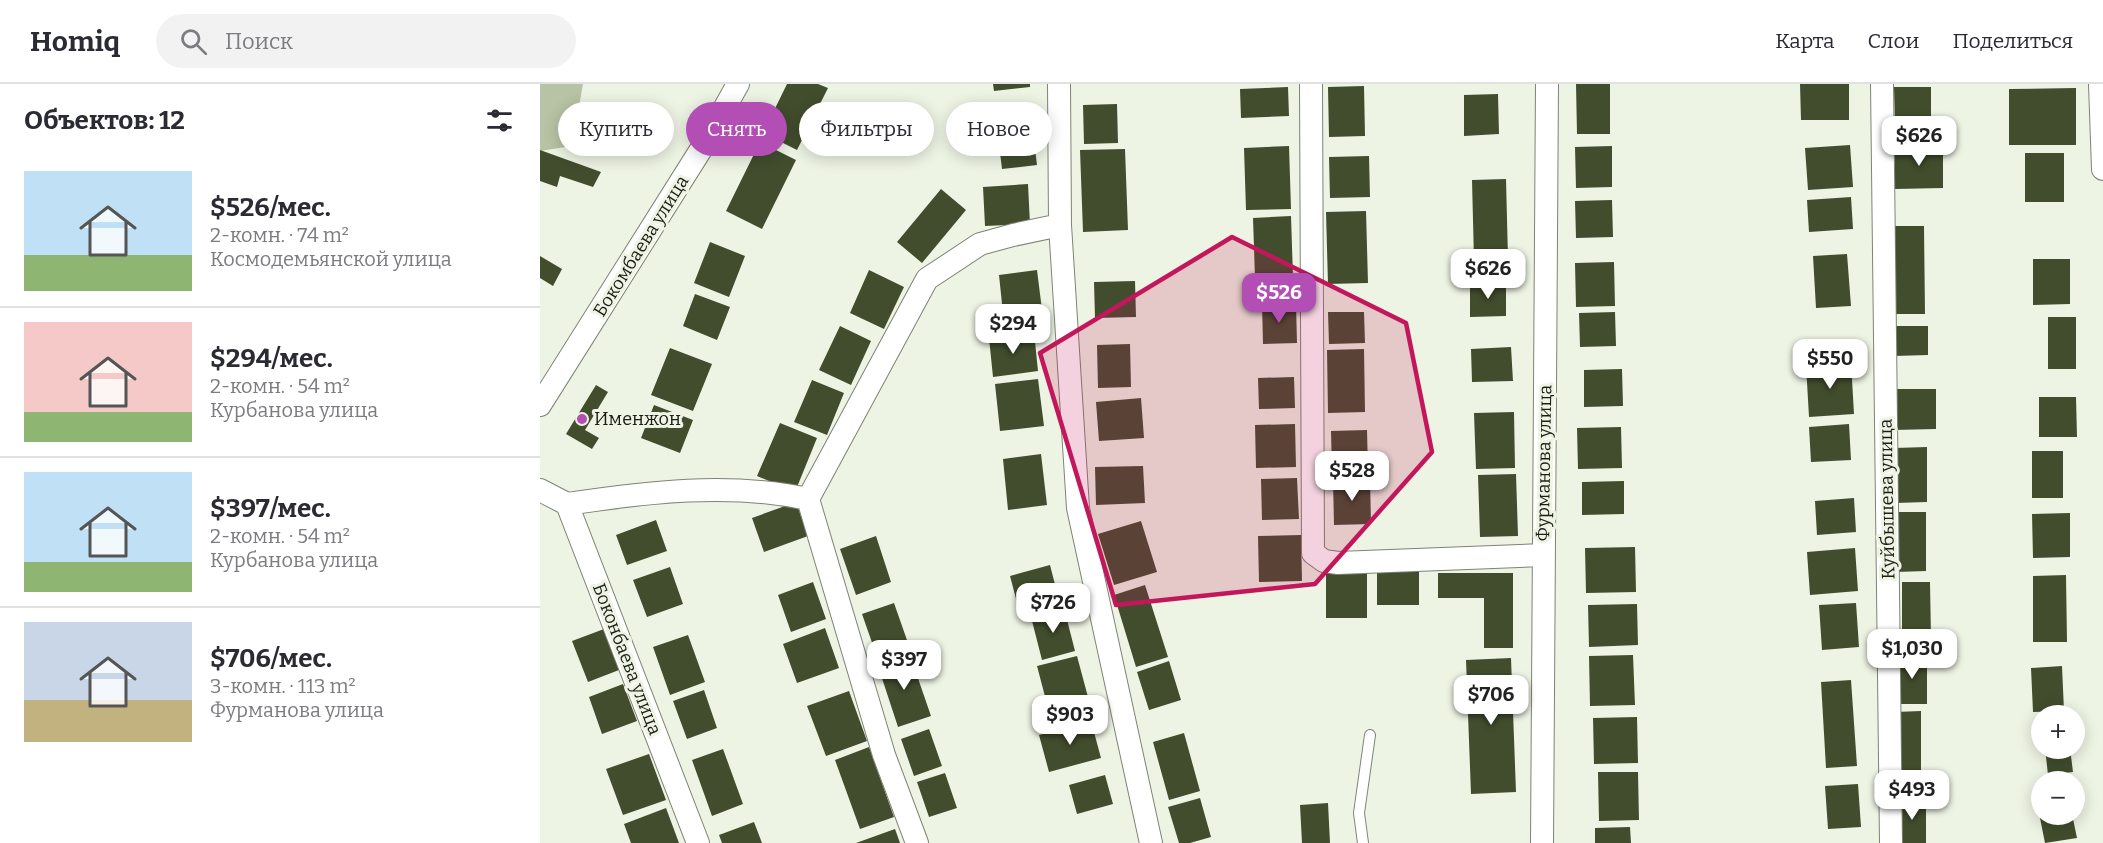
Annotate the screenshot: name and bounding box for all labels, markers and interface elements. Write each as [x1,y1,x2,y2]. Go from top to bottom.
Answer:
search box [156,14,576,68]
text: Homiq [30,25,120,58]
icon: search [177,25,210,58]
text: Поиск [225,28,293,55]
text: Карта [1775,28,1834,54]
text: Слои [1867,28,1919,54]
text: Поделиться [1952,28,2073,54]
chip: Купить [558,102,674,156]
chip: Снять [686,102,787,156]
chip: Фильтры [799,102,934,156]
chip: Новое [946,102,1052,156]
icon: filters [483,104,516,137]
text: Объектов: 12 [24,105,185,136]
pin: $626 [1883,116,1955,167]
text: $626 [1896,123,1942,147]
street label: Бокомбаева улица [589,171,693,321]
text: $526/мес. [210,192,331,223]
icon: home [72,195,144,267]
text: 2-комн. · 74 m² [210,223,349,247]
text: Космодемьянской улица [210,247,452,271]
pin: $626 [1452,249,1524,300]
text: $626 [1465,256,1511,280]
pin: $526 [1243,273,1315,324]
text: $526 [1256,280,1302,304]
pin: $294 [977,304,1049,355]
text: $294 [989,311,1037,335]
pin: $550 [1794,339,1866,390]
text: $294/мес. [210,343,333,374]
icon: home [72,346,144,418]
text: $550 [1807,346,1853,370]
text: 2-комн. · 54 m² [210,374,350,398]
street label: Фурманова улица [1532,384,1556,541]
text: Курбанова улица [210,398,378,422]
place label: Именжон [594,408,681,430]
marker: Именжон [575,412,589,426]
street label: Куйбышева улица [1875,418,1899,580]
pin: $528 [1316,451,1388,502]
text: $528 [1329,458,1375,482]
text: $397/мес. [210,493,331,524]
icon: home [72,496,144,568]
text: 2-комн. · 54 m² [210,524,350,548]
text: Курбанова улица [210,548,378,572]
street label: Боконбаева улица [588,580,666,738]
pin: $726 [1017,583,1089,634]
text: $726 [1030,590,1076,614]
pin: $1,030 [1863,629,1961,680]
text: $1,030 [1881,636,1943,660]
pin: $397 [868,640,940,691]
text: $706/мес. [210,643,332,674]
icon: home [72,646,144,718]
text: $397 [881,647,927,671]
text: 3-комн. · 113 m² [210,674,356,698]
pin: $706 [1455,675,1527,726]
text: $706 [1468,682,1514,706]
pin: $903 [1034,695,1106,746]
text: Фурманова улица [210,698,384,722]
text: $903 [1046,702,1094,726]
map controls [2031,705,2085,825]
button: + [2031,705,2085,759]
pin: $493 [1876,770,1948,821]
button: − [2031,771,2085,825]
text: $493 [1888,777,1936,801]

